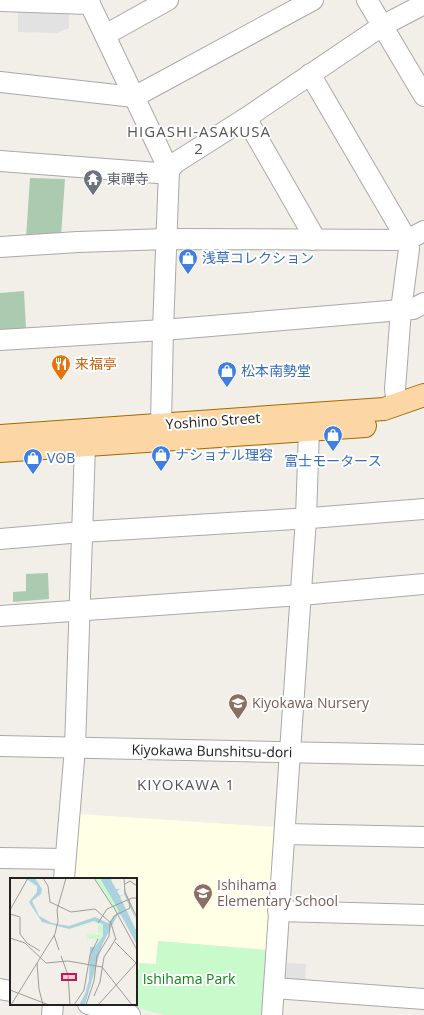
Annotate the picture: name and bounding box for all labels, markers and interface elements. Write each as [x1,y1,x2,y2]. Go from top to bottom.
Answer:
district label: HIGASHI-ASAKUSA 2 [127,121,271,158]
temple icon: 東禪寺 [82,168,104,196]
place label: 東禪寺 [107,169,149,188]
shop icon: 浅草コレクション [177,247,199,275]
place label: 浅草コレクション [202,248,314,267]
restaurant icon: 来福亭 [50,353,72,381]
place label: 来福亭 [75,354,117,373]
shop icon: 松本南勢堂 [216,360,238,388]
place label: 松本南勢堂 [241,361,311,380]
street label: Yoshino Street [165,408,261,433]
shop icon: 富士モータース [322,424,344,452]
shop icon: ナショナル理容 [150,444,172,472]
place label: ナショナル理容 [175,445,273,464]
shop icon: VOB [22,447,44,475]
place label: VOB [47,448,75,467]
place label: 富士モータース [284,451,382,470]
school or university icon: Kiyokawa Nursery [227,692,249,720]
place label: Kiyokawa Nursery [252,693,370,712]
street label: Kiyokawa Bunshitsu-dori [131,740,293,761]
district label: KIYOKAWA 1 [137,774,235,794]
place label: Ishihama Elementary School [217,875,338,910]
inset map [10,878,137,1005]
school or university icon: Ishihama Elementary School [192,882,214,910]
park label: Ishihama Park [143,969,236,988]

